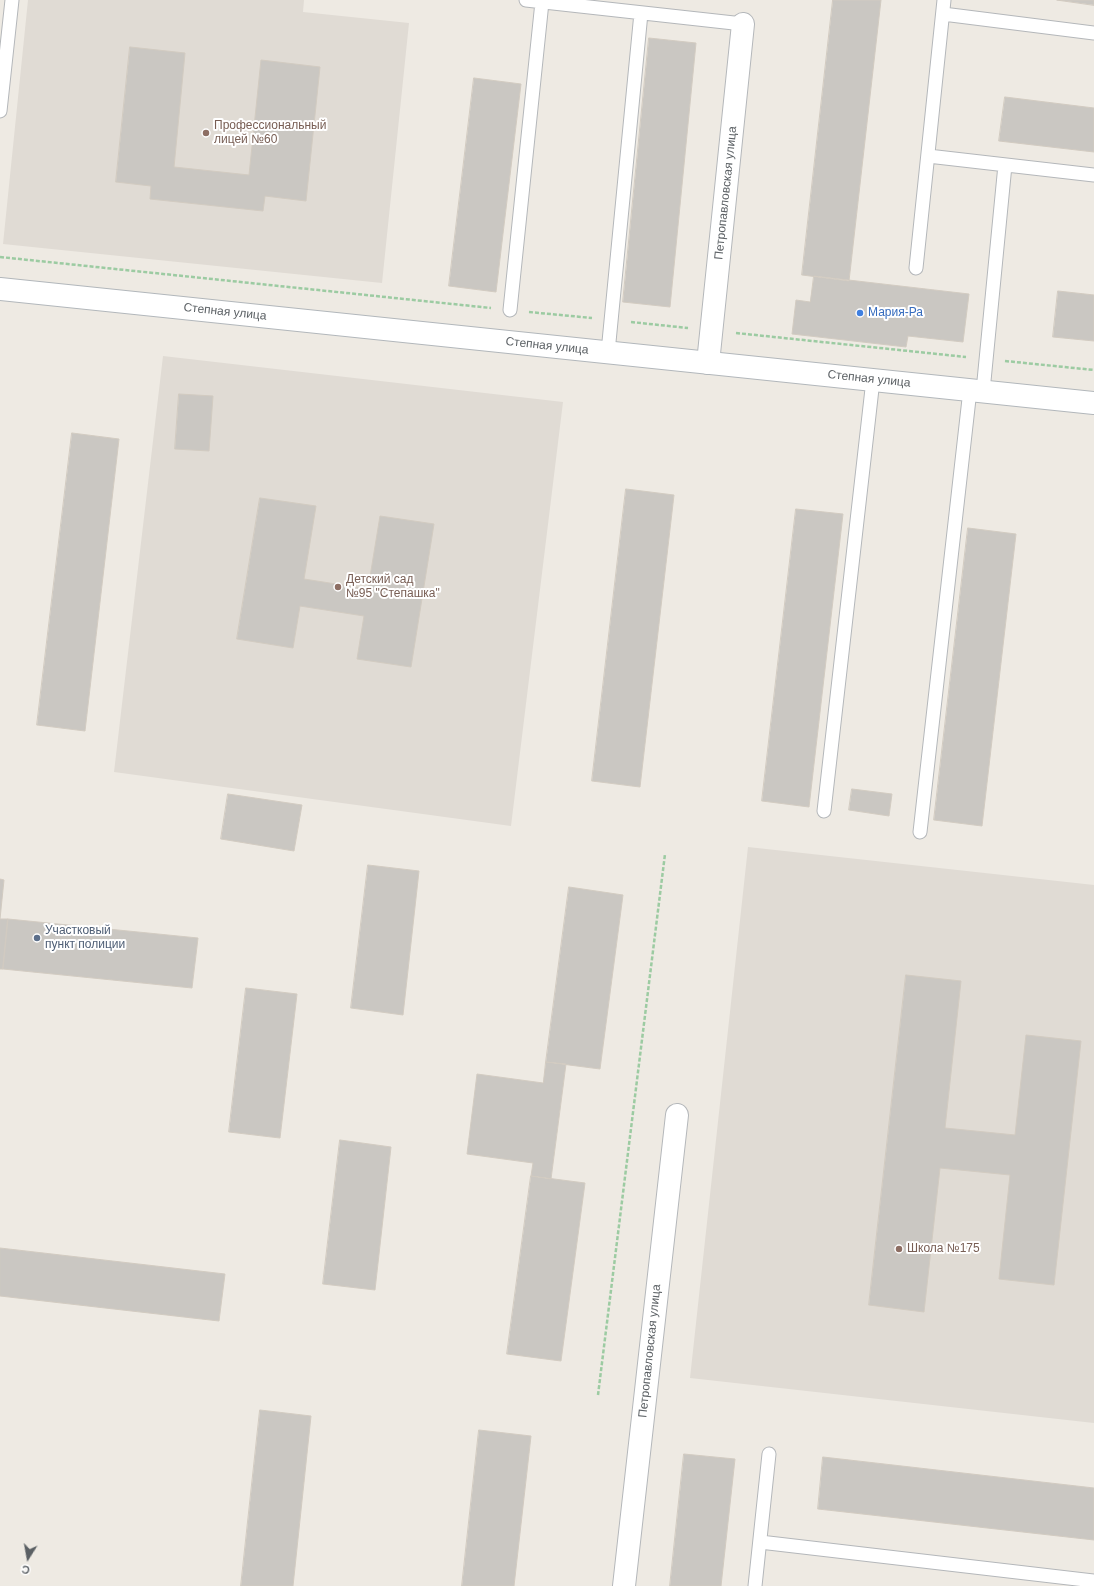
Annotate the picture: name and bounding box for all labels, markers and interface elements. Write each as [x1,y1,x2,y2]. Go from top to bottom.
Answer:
place label: Профессиональный лицей №60 [214,119,326,147]
street label: Петропавловская улица [712,126,740,260]
marker: Профессиональный лицей №60 [201,128,211,138]
street label: Степная улица [183,300,267,324]
place label: Мария-Ра [868,306,923,320]
marker: Мария-Ра [855,308,865,318]
street label: Степная улица [505,334,589,358]
street label: Степная улица [827,367,911,391]
place label: Детский сад №95 "Степашка" [346,573,440,601]
marker: Детский сад №95 "Степашка" [333,582,343,592]
place label: Участковый пункт полиции [45,924,125,952]
marker: Участковый пункт полиции [32,933,42,943]
place label: Школа №175 [907,1242,980,1256]
marker: Школа №175 [894,1244,904,1254]
street label: Петропавловская улица [636,1284,664,1418]
north arrow [8,1538,48,1578]
text: С [21,1563,31,1576]

